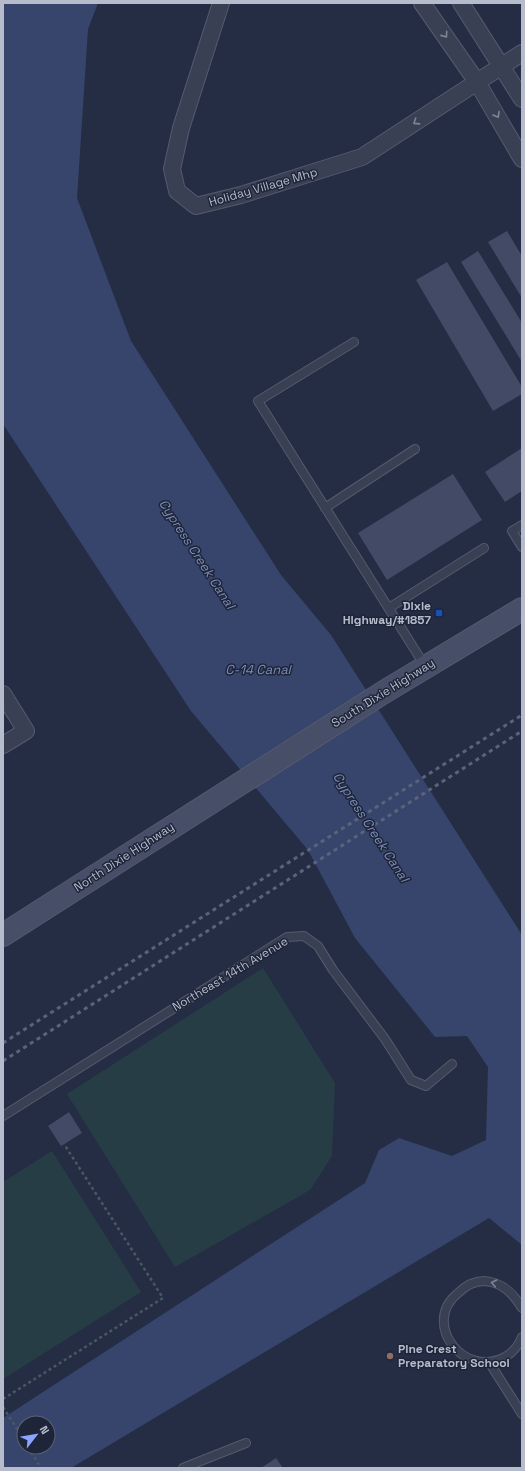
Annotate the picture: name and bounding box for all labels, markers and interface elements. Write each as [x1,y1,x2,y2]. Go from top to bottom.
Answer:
one-way arrow [440,31,448,38]
one-way arrow [492,111,499,118]
one-way arrow [413,117,420,125]
street label: Holiday Village Mhp [207,164,319,210]
water label: Cypress Creek Canal [155,496,240,614]
place label: Dixie Highway/#1857 [343,598,431,628]
marker: Dixie Highway/#1857 [434,608,444,618]
street label: South Dixie Highway [328,655,438,731]
water label: C-14 Canal [225,661,293,678]
water label: Cypress Creek Canal [329,769,414,887]
street label: North Dixie Highway [71,819,177,895]
street label: Northeast 14th Avenue [169,933,291,1015]
one-way arrow [491,1280,497,1288]
place label: Pine Crest Preparatory School [398,1341,510,1371]
marker: Pine Crest Preparatory School [385,1351,395,1361]
north arrow [16,1415,56,1455]
text: N [37,1423,52,1437]

